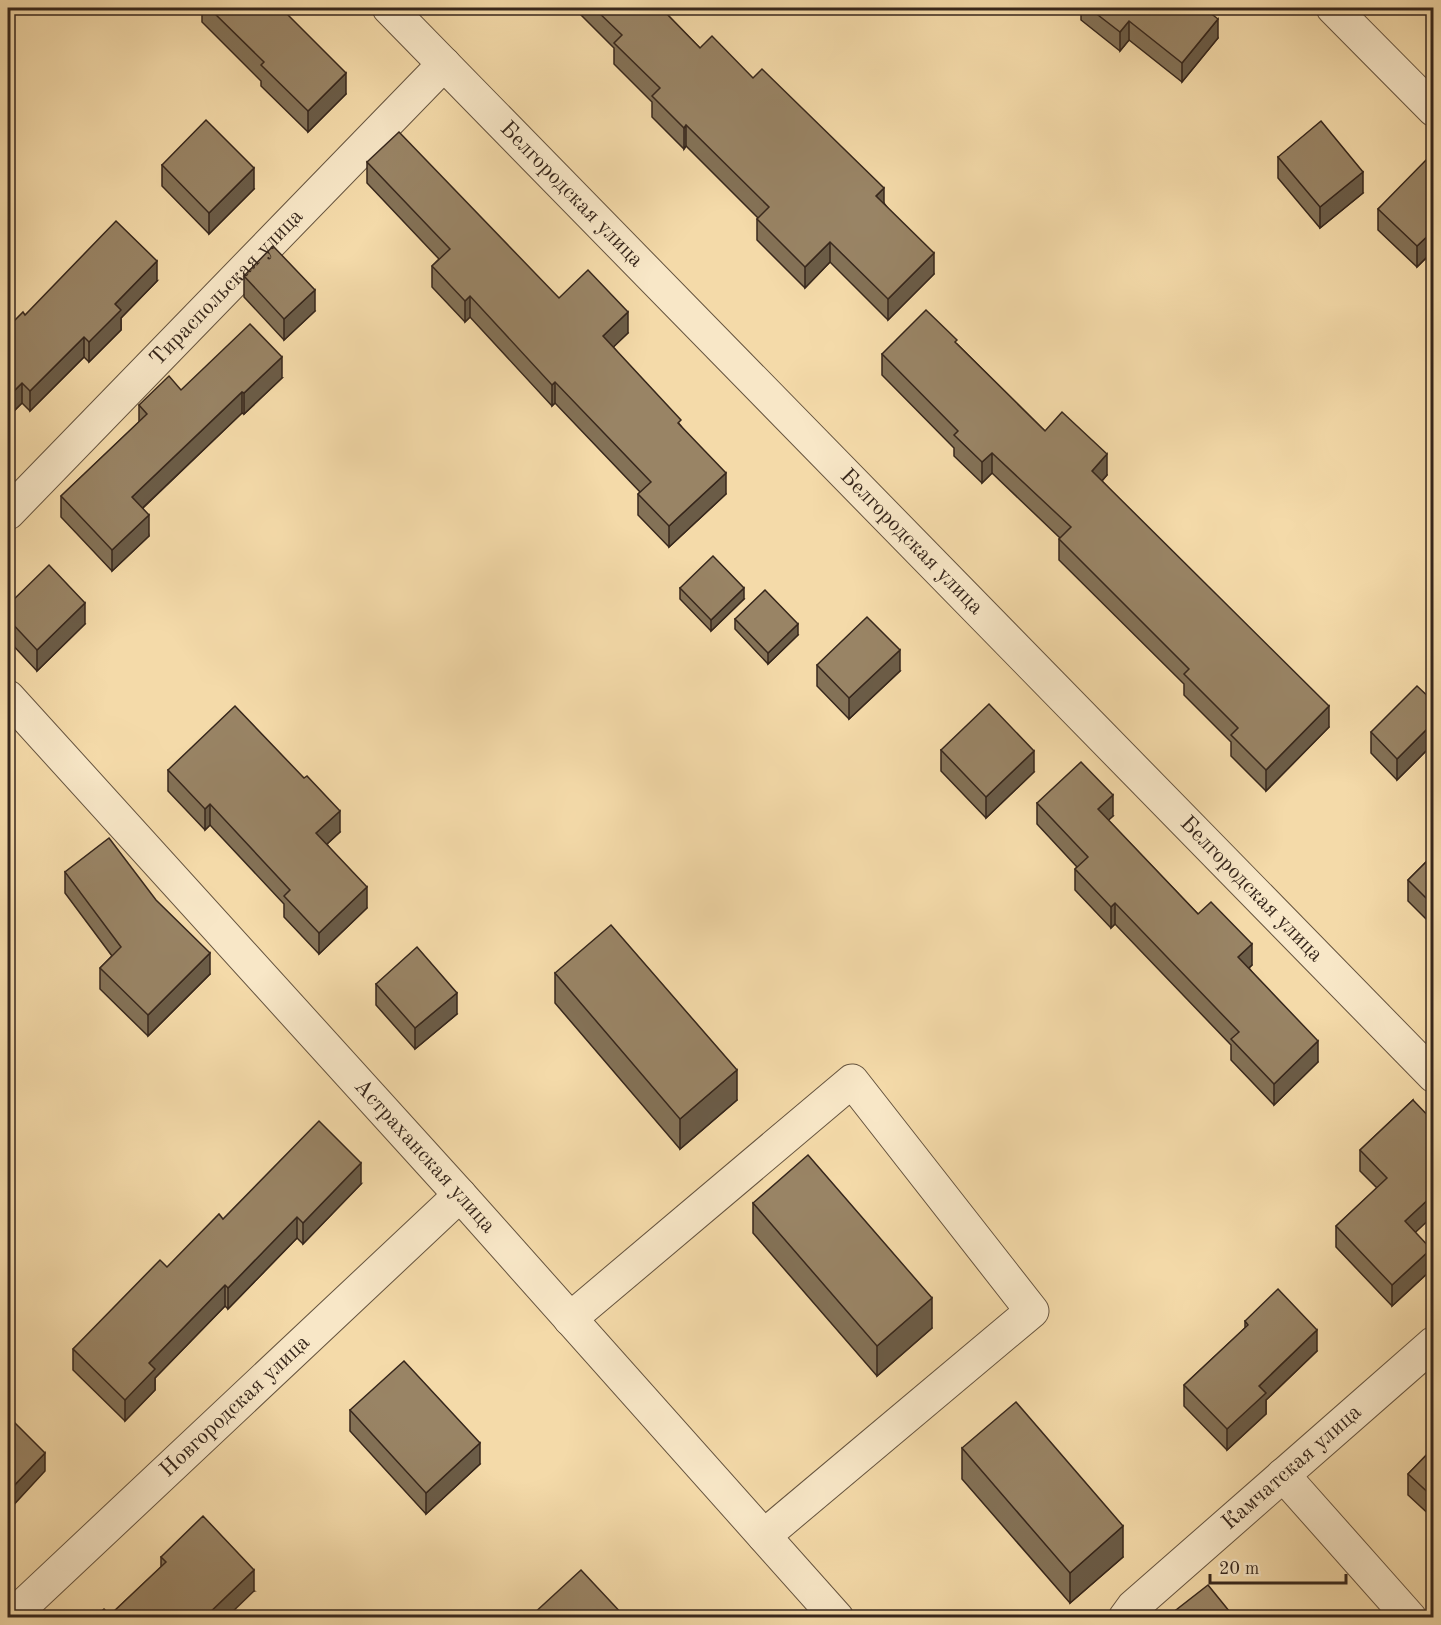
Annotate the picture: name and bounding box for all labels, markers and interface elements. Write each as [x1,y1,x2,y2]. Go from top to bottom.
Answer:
street label: Белгородская улица [496,117,647,272]
street label: Тираспольская улица [146,205,308,370]
street label: Белгородская улица [836,465,987,619]
street label: Белгородская улица [1176,812,1327,966]
street label: Астраханская улица [350,1075,500,1237]
street label: Новгородская улица [156,1331,314,1482]
street label: Камчатская улица [1218,1401,1366,1534]
scale bar [1210,1547,1346,1585]
text: 20 m [1219,1560,1259,1578]

